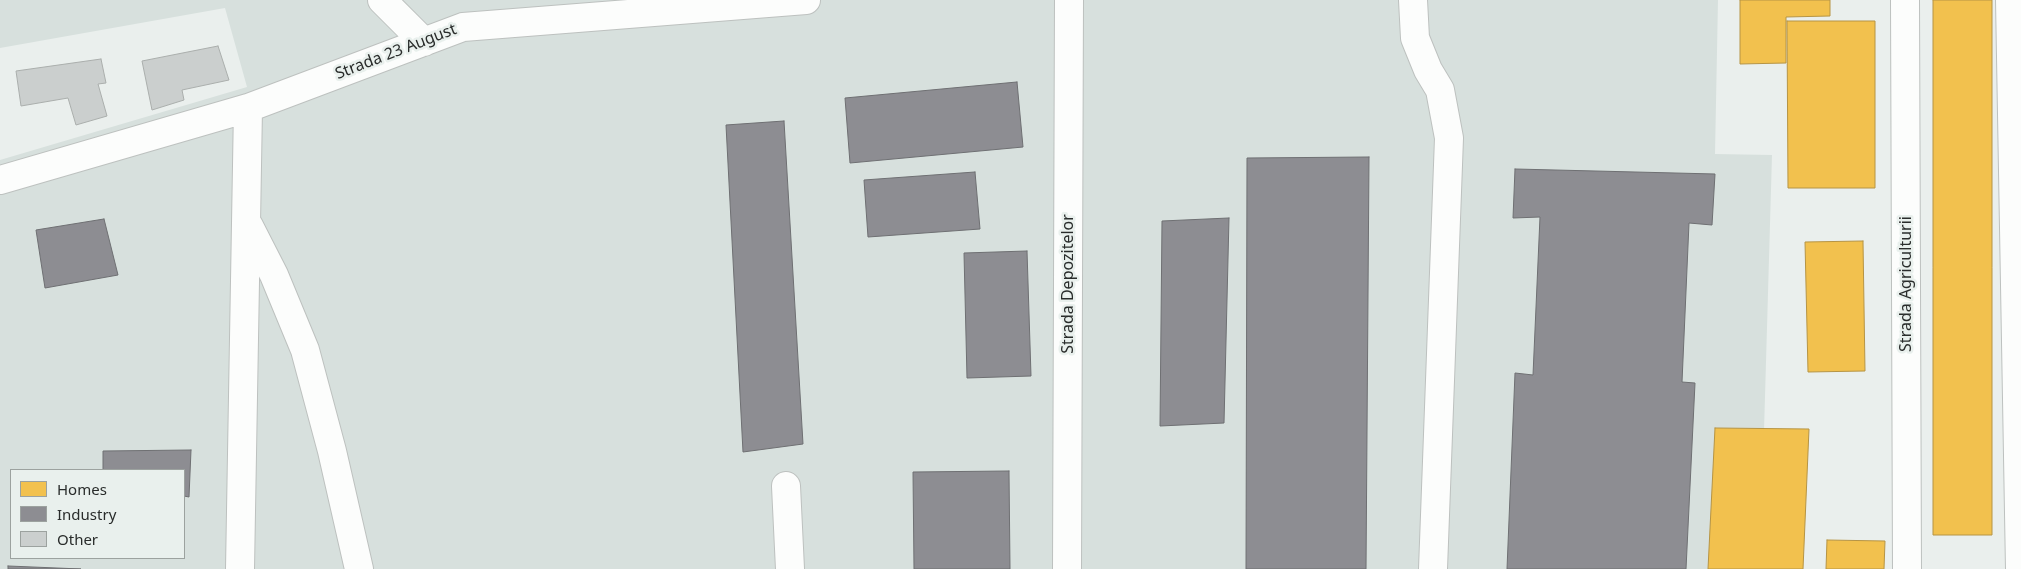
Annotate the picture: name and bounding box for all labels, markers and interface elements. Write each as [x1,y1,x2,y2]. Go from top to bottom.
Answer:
street label: Strada 23 August [333,20,459,84]
street label: Strada Depozitelor [1058,214,1078,354]
street label: Strada Agriculturii [1896,216,1916,352]
legend [10,469,185,559]
text: Homes [57,479,107,499]
text: Industry [57,504,116,524]
text: Other [57,529,98,549]

